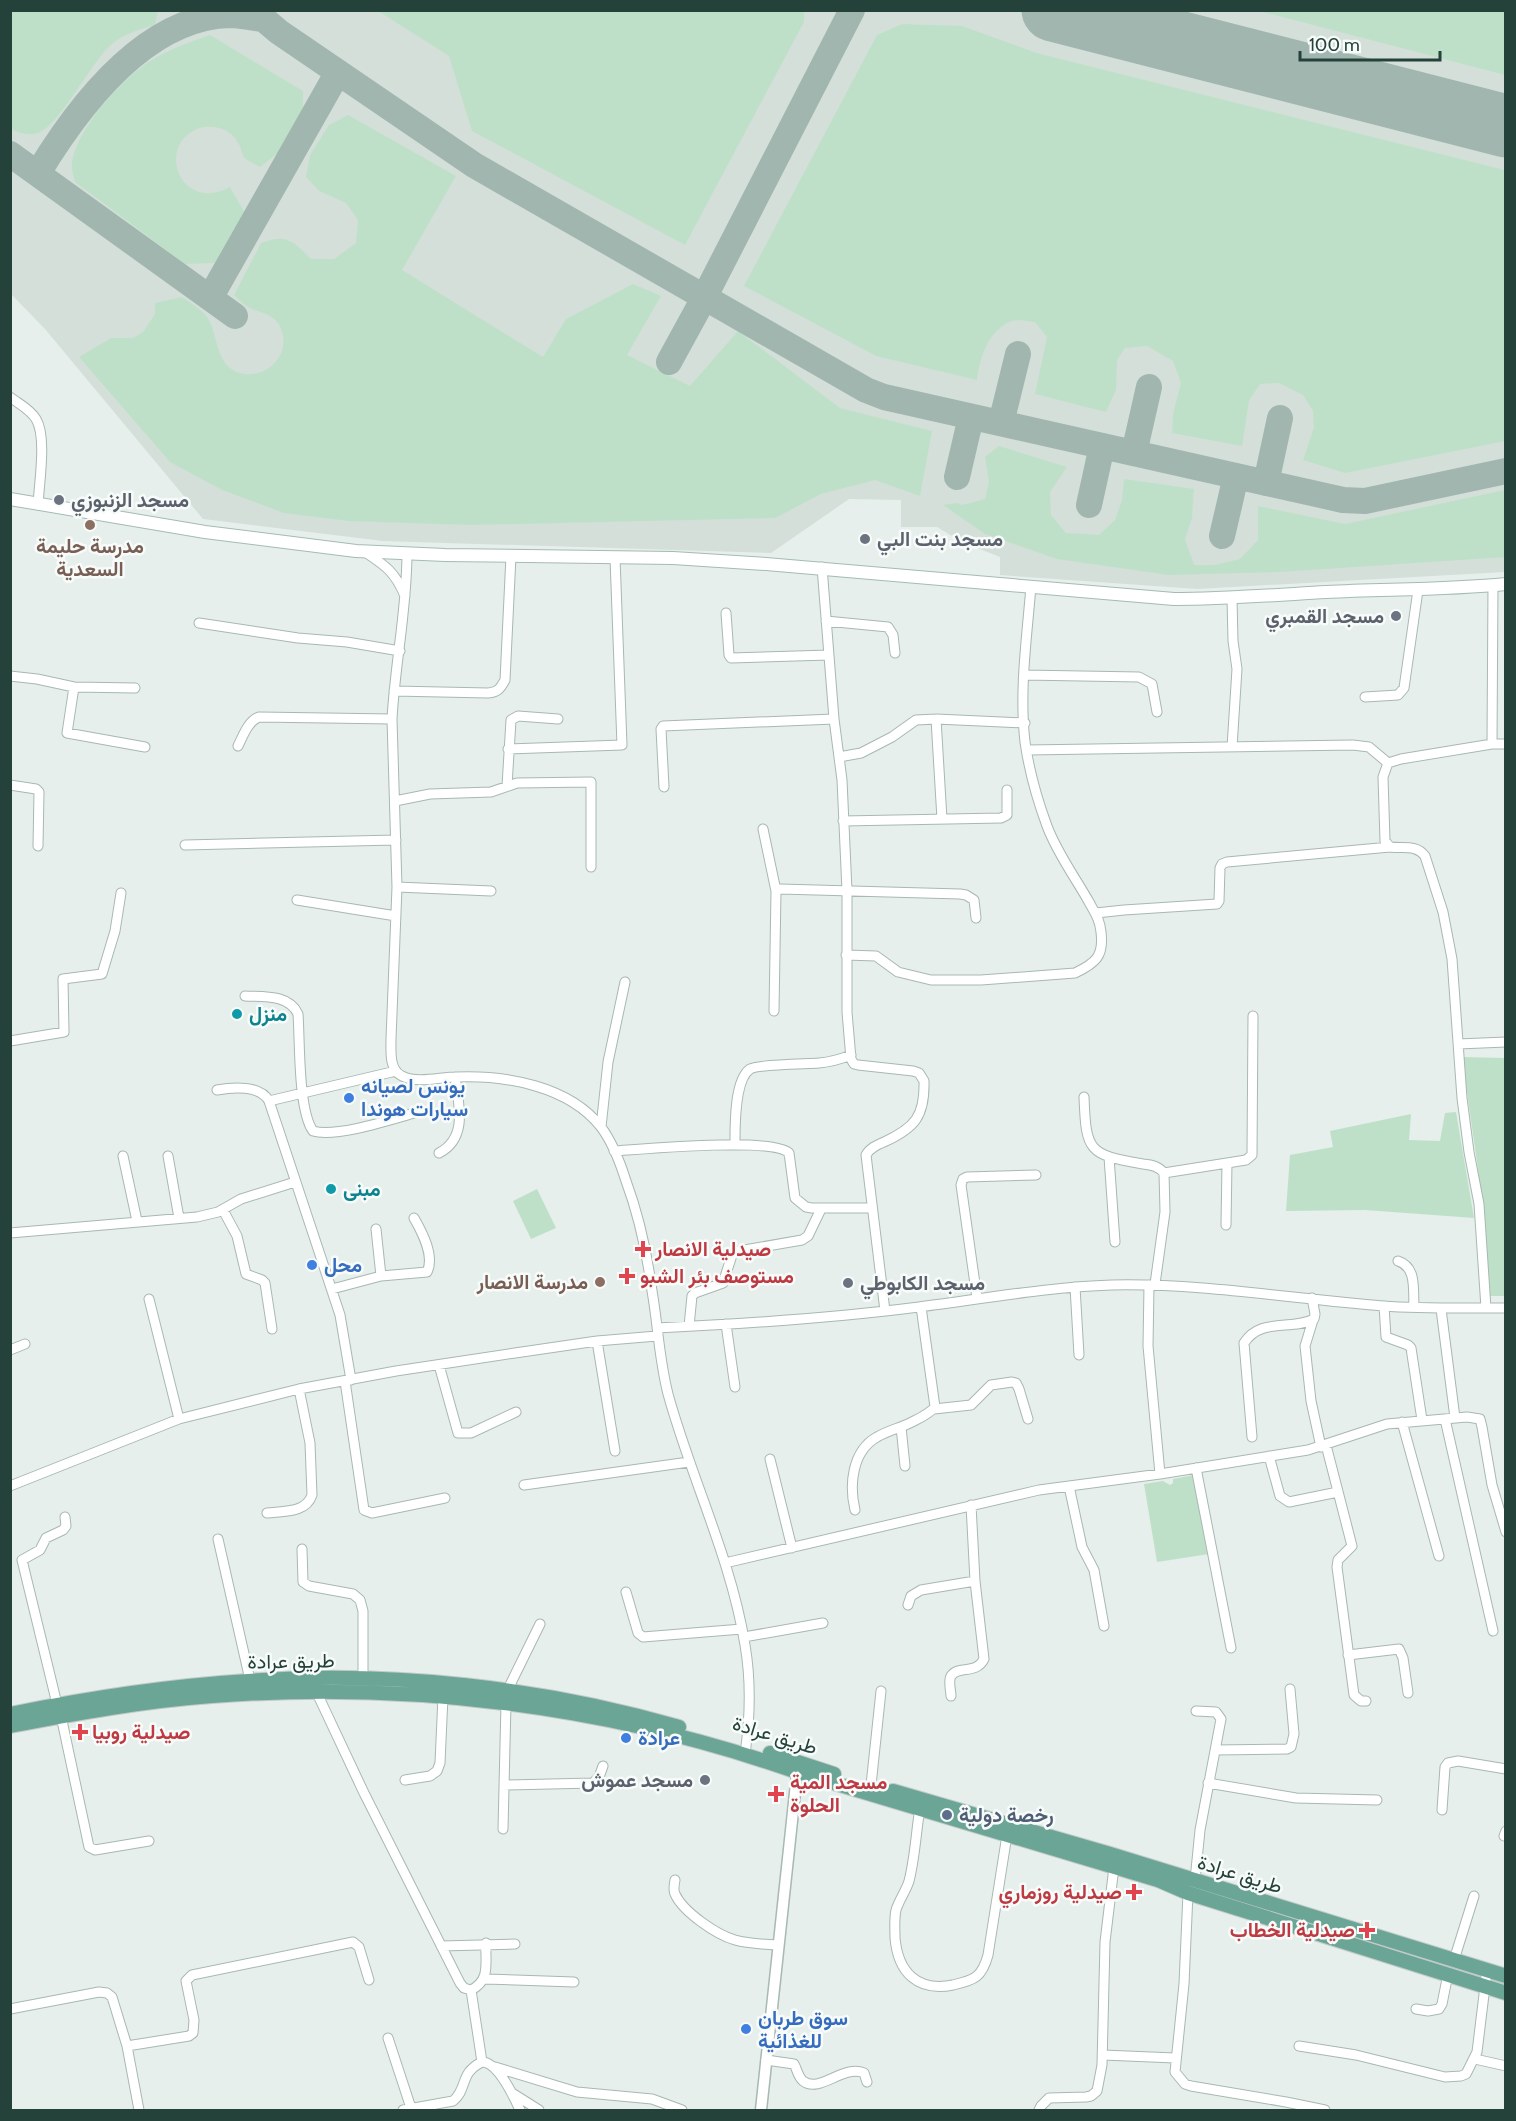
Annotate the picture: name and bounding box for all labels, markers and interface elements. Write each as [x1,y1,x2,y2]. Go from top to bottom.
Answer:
scale bar [1300,24,1440,62]
text: 100 m [1309,34,1360,56]
place label: مسجد الزنبوزي [71,488,189,517]
marker: مسجد الزنبوزي [52,493,66,507]
marker: مدرسة حليمة السعدية [83,518,97,532]
place label: مسجد بنت البي [877,527,1003,556]
marker: مسجد بنت البي [858,532,872,546]
place label: مدرسة حليمة السعدية [36,534,144,581]
place label: مسجد القمبري [1265,604,1384,633]
marker: مسجد القمبري [1389,609,1403,623]
place label: منزل [249,1002,287,1027]
marker: منزل [230,1007,244,1021]
place label: يونس لصيانه سيارات هوندا [361,1074,468,1122]
marker: يونس لصيانه سيارات هوندا [342,1091,356,1105]
place label: مبنى [343,1177,381,1201]
marker: مبنى [324,1182,338,1196]
place label: صيدلية الانصار [654,1237,771,1262]
marker: صيدلية الانصار [636,1242,650,1256]
place label: محل [324,1253,362,1277]
marker: محل [305,1258,319,1272]
place label: مستوصف بئر الشبو [640,1264,794,1289]
marker: مستوصف بئر الشبو [618,1267,636,1285]
place label: مدرسة الانصار [476,1270,588,1295]
place label: مسجد الكابوطي [860,1271,985,1300]
marker: مدرسة الانصار [593,1275,607,1289]
marker: مسجد الكابوطي [841,1276,855,1290]
street label: طريق عرادة [247,1648,335,1675]
street label: طريق عرادة [729,1711,820,1760]
place label: صيدلية روبيا [92,1720,191,1745]
marker: صيدلية روبيا [73,1725,87,1739]
place label: عرادة [638,1726,680,1751]
marker: عرادة [619,1731,633,1745]
place label: مسجد عموش [581,1768,693,1793]
place label: مسجد المية الحلوة [790,1770,887,1818]
marker: مسجد عموش [698,1773,712,1787]
marker: مسجد المية الحلوة [767,1785,785,1803]
place label: رخصة دولية [959,1803,1054,1828]
marker: رخصة دولية [940,1808,954,1822]
street label: طريق عرادة [1194,1850,1285,1899]
place label: صيدلية روزماري [999,1880,1122,1909]
marker: صيدلية روزماري [1127,1885,1141,1899]
place label: صيدلية الخطاب [1230,1918,1355,1942]
marker: صيدلية الخطاب [1360,1923,1374,1937]
place label: سوق طربان للغذائية [758,2006,848,2053]
marker: سوق طربان للغذائية [739,2022,753,2036]

